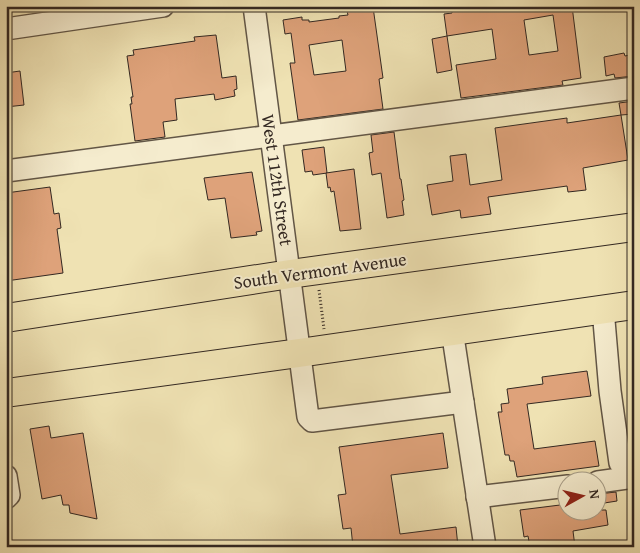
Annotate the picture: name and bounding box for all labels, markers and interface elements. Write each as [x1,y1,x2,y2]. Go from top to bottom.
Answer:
street label: West 112th Street [255,112,300,248]
street label: South Vermont Avenue [232,245,408,296]
north arrow [558,470,608,520]
text: N [584,488,606,501]

